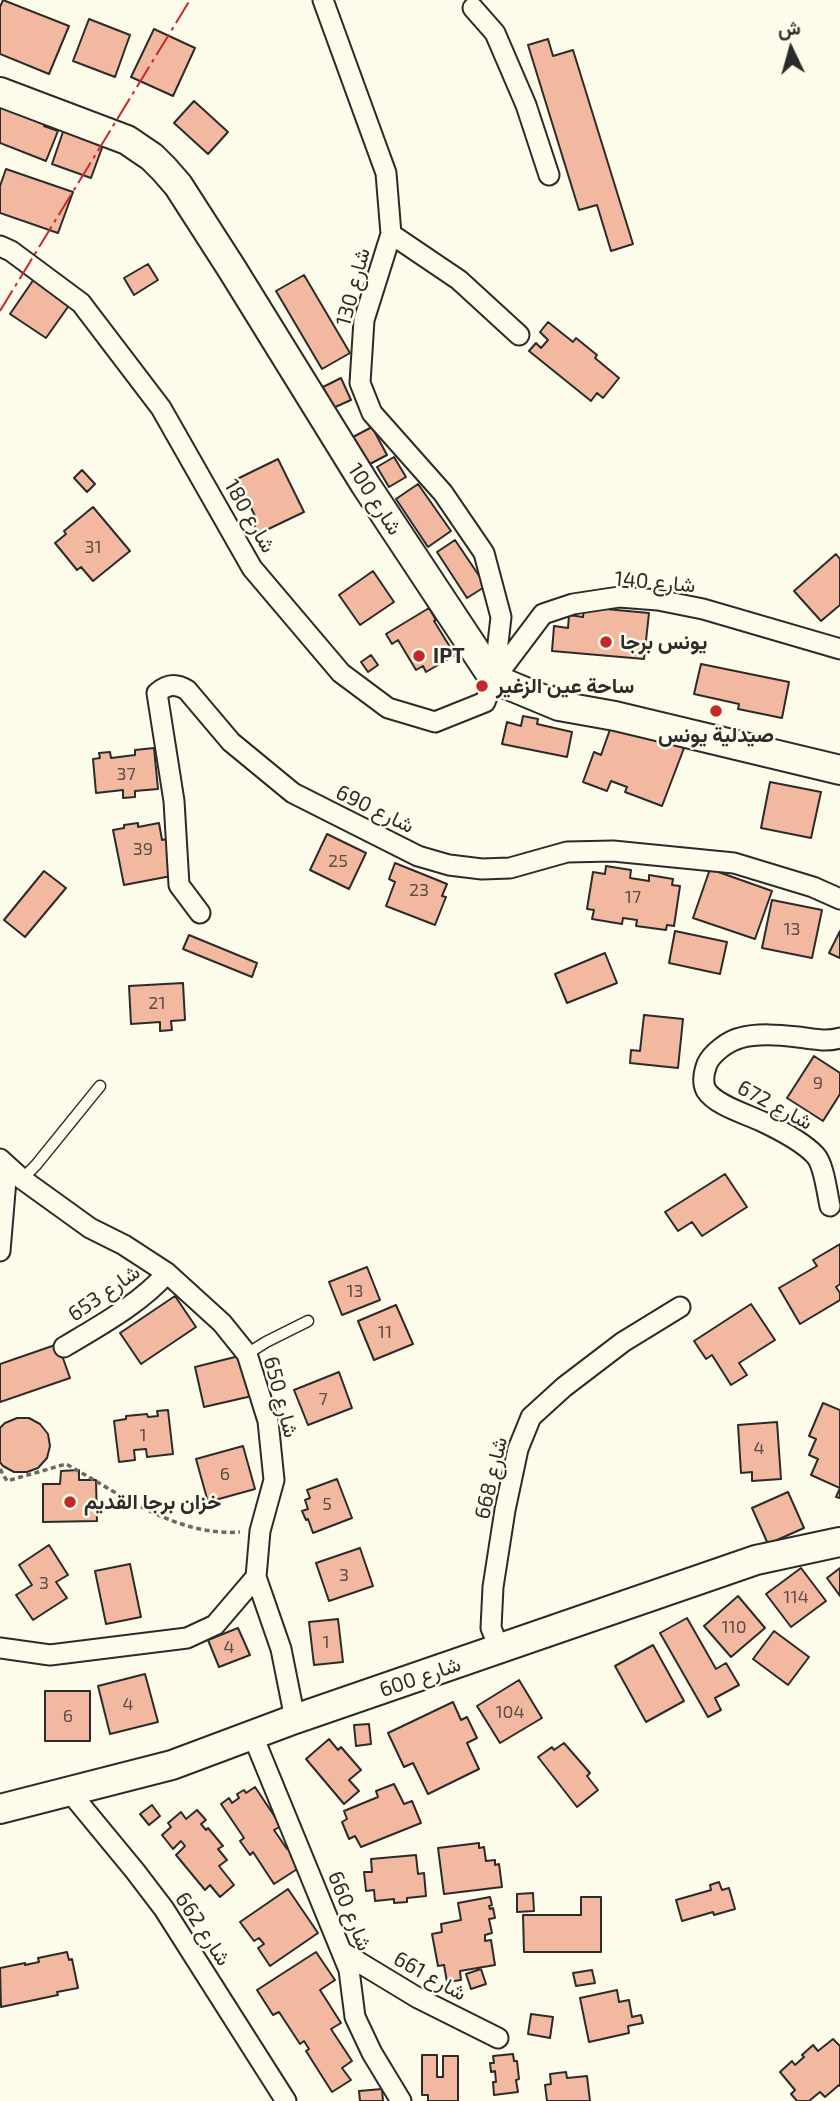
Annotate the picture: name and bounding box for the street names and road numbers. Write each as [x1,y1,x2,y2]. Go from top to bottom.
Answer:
street label: شارع 130 [331,245,375,329]
street label: شارع 100 [342,458,408,540]
street label: شارع 180 [219,475,281,557]
street label: شارع 140 [614,566,696,598]
street label: شارع 690 [332,779,418,839]
street label: شارع 672 [733,1075,817,1135]
street label: شارع 653 [63,1259,145,1327]
street label: شارع 650 [258,1354,304,1440]
street label: شارع 668 [469,1434,513,1522]
street label: شارع 600 [376,1651,464,1703]
street label: شارع 660 [323,1868,377,1954]
street label: شارع 662 [170,1887,236,1971]
street label: شارع 661 [389,1946,471,2006]

